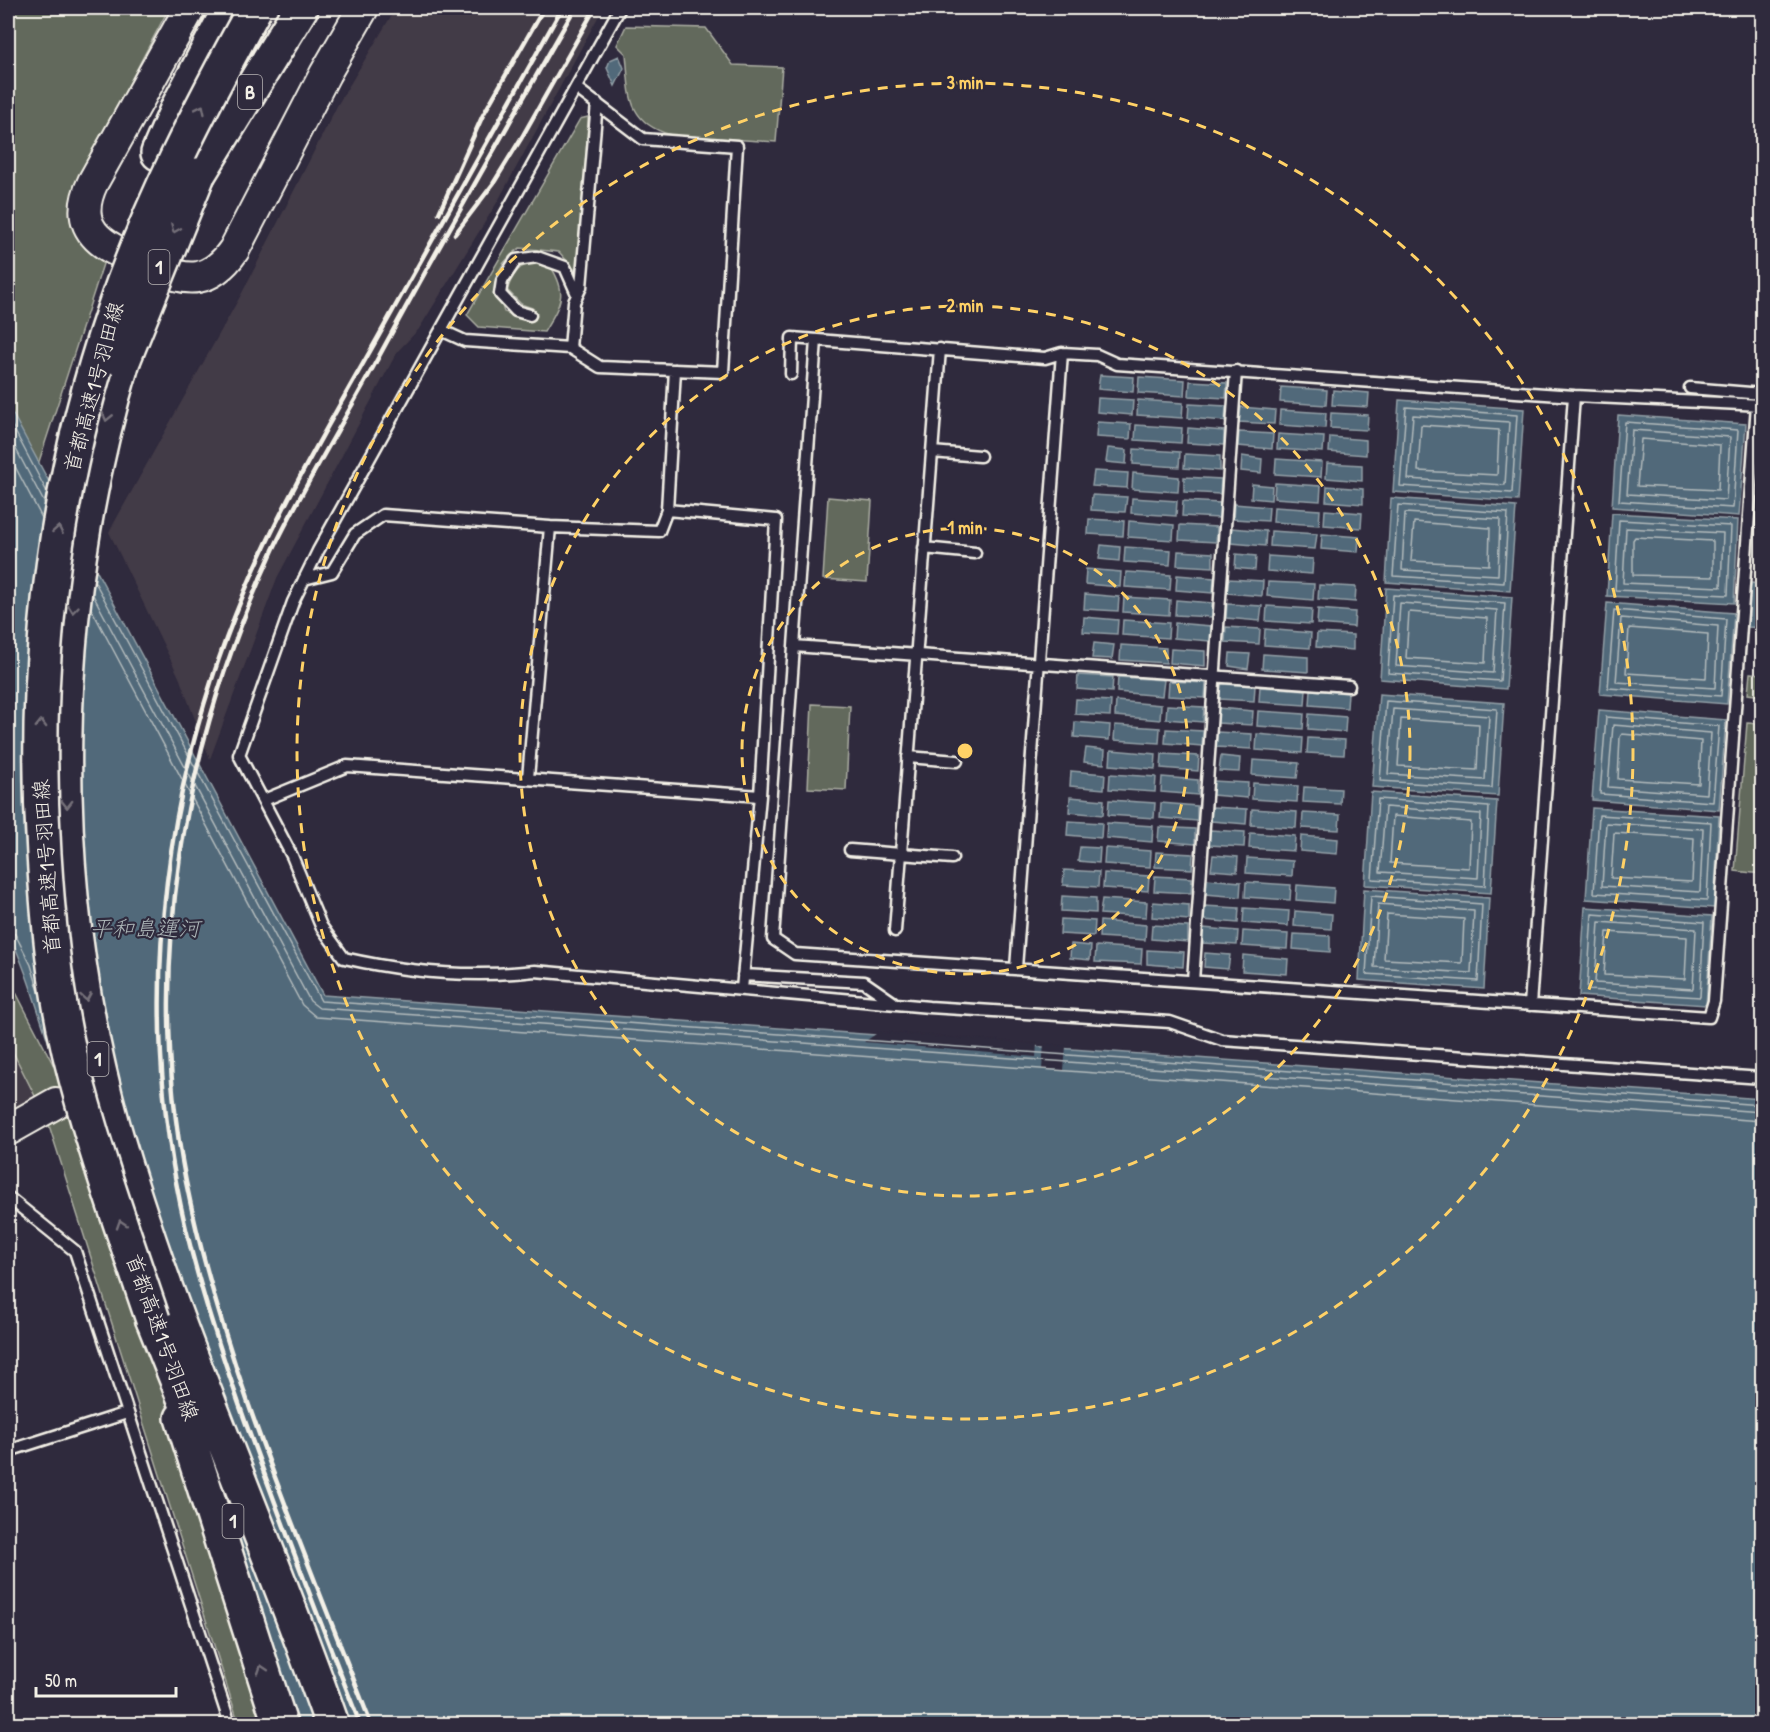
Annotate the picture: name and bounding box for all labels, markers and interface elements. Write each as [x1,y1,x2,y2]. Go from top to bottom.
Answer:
text: 3 min [947,70,983,95]
road number: B [238,75,262,109]
one-way arrow [194,104,206,115]
one-way arrow [170,222,182,233]
road number: 1 [148,250,170,284]
text: 2 min [947,293,983,318]
street label: 首都高速1号羽田線 [57,298,130,475]
one-way arrow [101,412,114,422]
text: 1 min [947,515,983,540]
one-way arrow [51,525,64,535]
one-way arrow [67,604,80,613]
one-way arrow [34,719,47,728]
centre of rings [955,741,975,761]
street label: 首都高速1号羽田線 [26,778,67,956]
one-way arrow [60,799,73,808]
water label: 平和島運河 [90,913,203,943]
one-way arrow [79,992,92,1002]
road number: 1 [88,1042,108,1076]
one-way arrow [116,1219,128,1230]
street label: 首都高速1号羽田線 [119,1249,206,1424]
road number: 1 [222,1504,244,1538]
scale bar [36,1660,176,1698]
one-way arrow [257,1664,269,1675]
text: 50 m [45,1668,77,1693]

